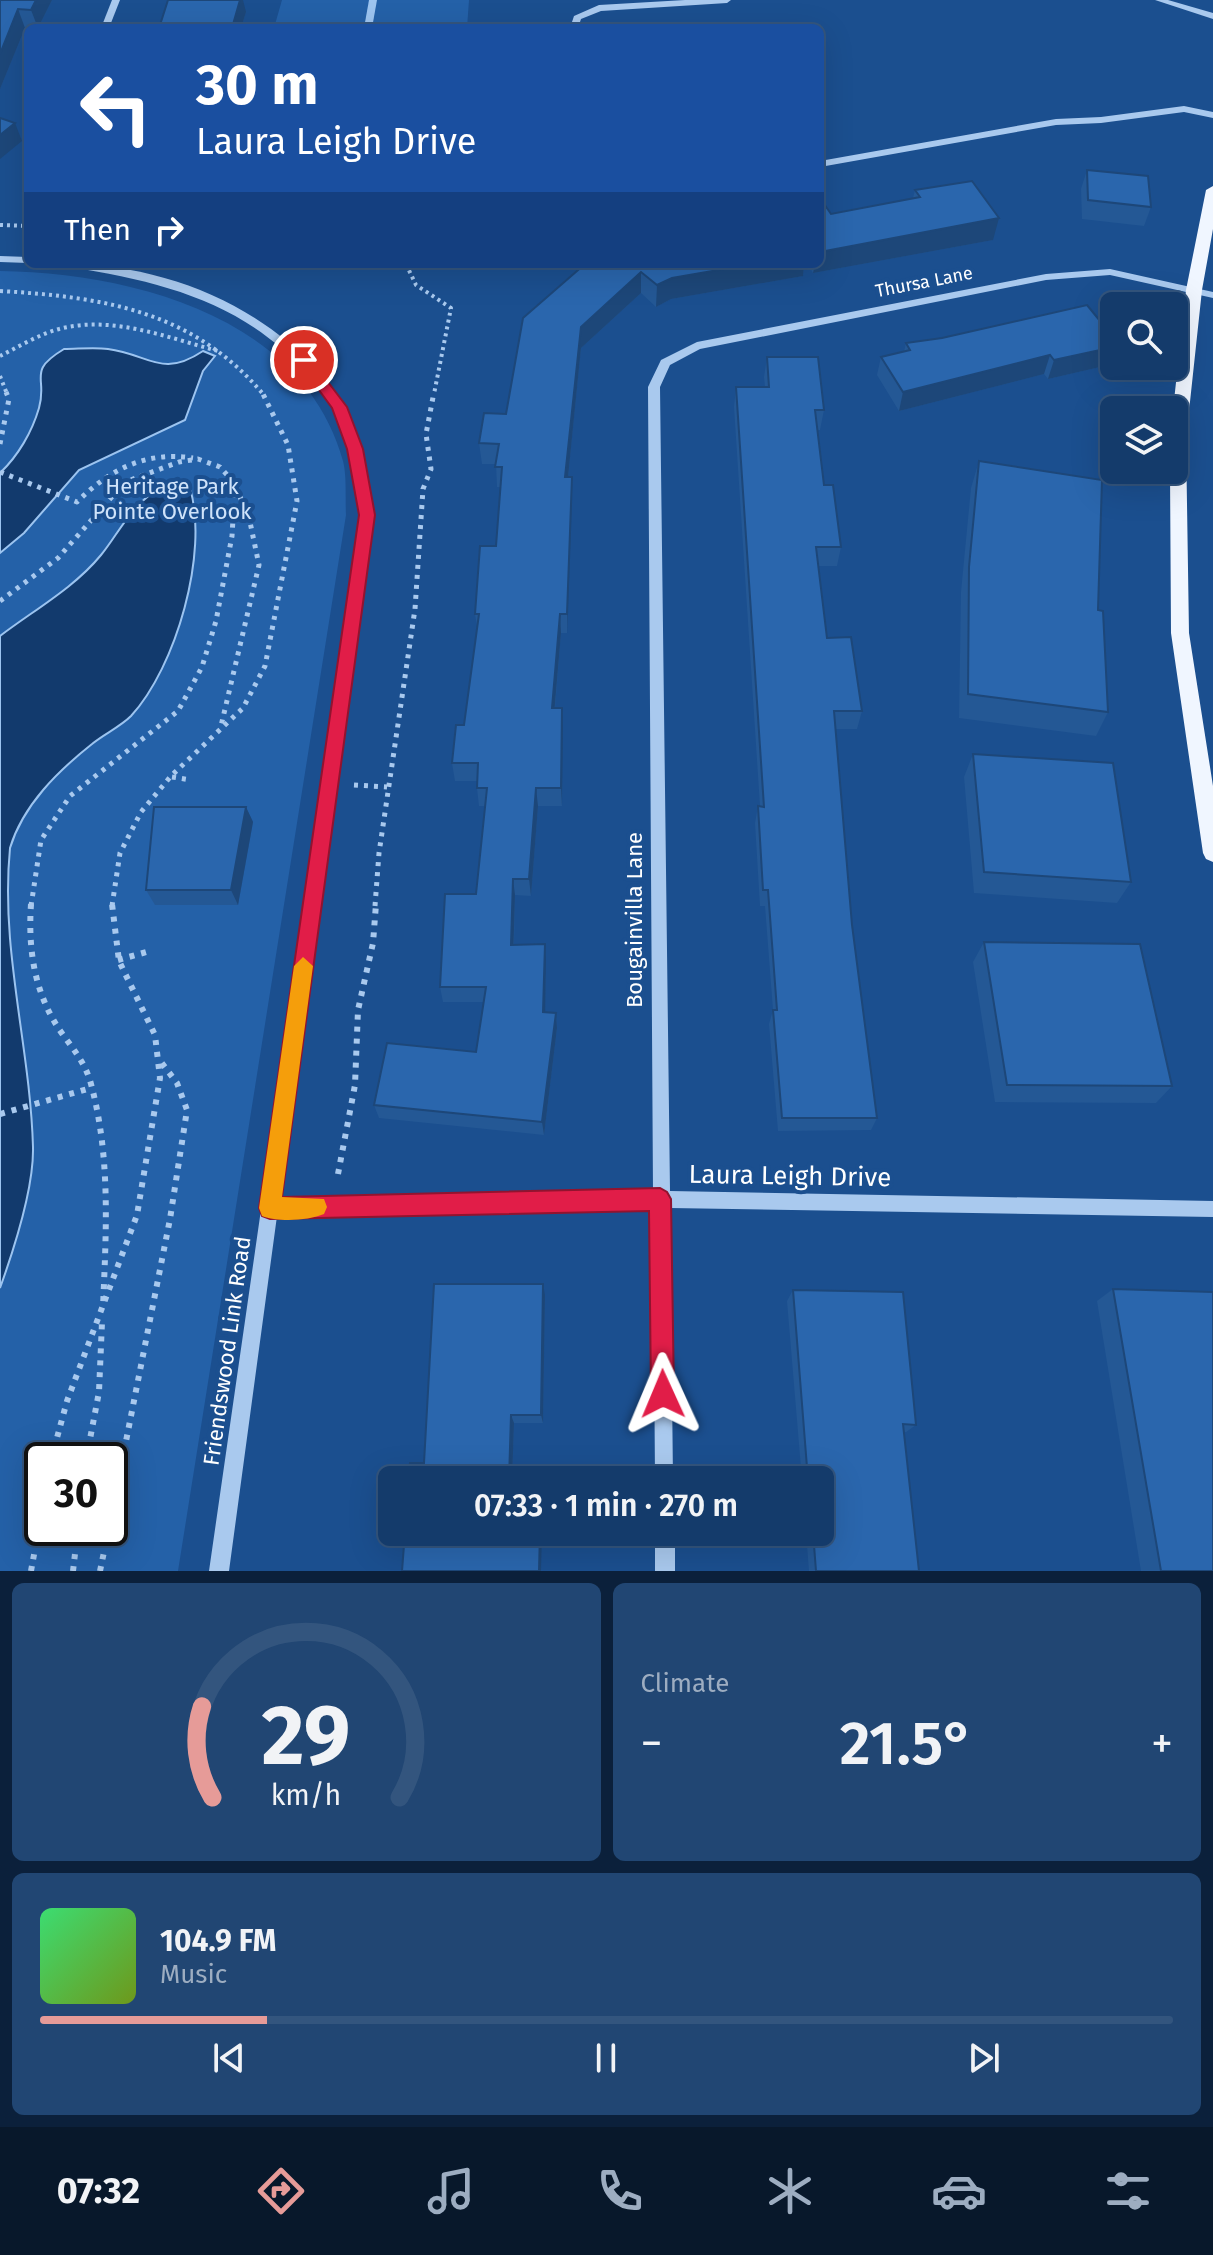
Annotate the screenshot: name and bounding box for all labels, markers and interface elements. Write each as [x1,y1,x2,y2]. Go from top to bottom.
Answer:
text: 30 m [196,52,318,119]
icon: left [64,56,168,160]
text: Laura Leigh Drive [196,120,476,164]
icon: right [147,208,191,252]
text: Then [64,212,131,248]
street label: Thursa Lane [873,262,975,302]
map controls [1100,292,1188,484]
button: search [1100,292,1188,380]
pin [270,326,338,394]
icon: arrive [282,338,326,382]
button: layers [1100,396,1188,484]
park label: Heritage Park Pointe Overlook [92,473,252,525]
street label: Bougainvilla Lane [621,832,648,1008]
street label: Laura Leigh Drive [688,1159,892,1193]
street label: Friendswood Link Road [198,1235,256,1467]
position arrow [621,1352,705,1436]
speed limit sign: 30 [24,1442,128,1546]
text: 07:33 · 1 min · 270 m [474,1488,738,1524]
text: Climate [641,1668,729,1699]
text: 29 [262,1686,351,1786]
text: 21.5° [840,1708,974,1780]
text: − [641,1717,663,1770]
text: + [1151,1717,1173,1770]
text: km/h [271,1778,342,1813]
text: 104.9 FM [160,1923,276,1959]
text: Music [160,1959,227,1990]
icon: previous [207,2036,251,2080]
icon: pause [584,2036,628,2080]
icon: next [962,2036,1006,2080]
icon: directions [253,2163,309,2219]
icon: music [423,2163,479,2219]
icon: phone [592,2163,648,2219]
icon: climate [762,2163,818,2219]
icon: car [931,2163,987,2219]
icon: filters [1100,2163,1156,2219]
text: 07:32 [57,2169,140,2213]

